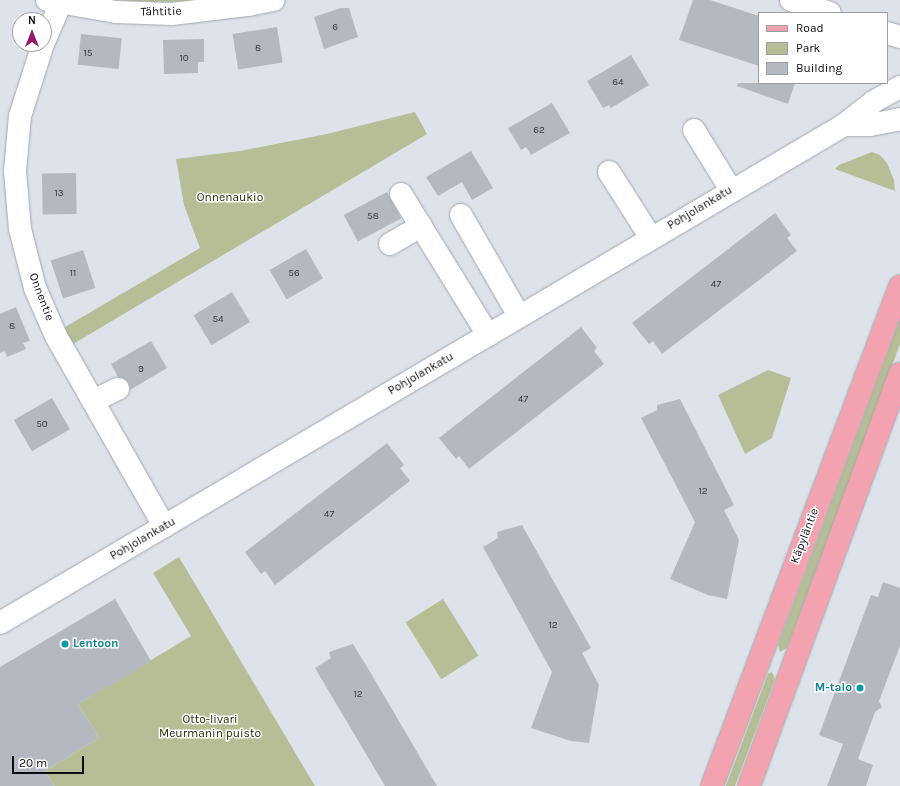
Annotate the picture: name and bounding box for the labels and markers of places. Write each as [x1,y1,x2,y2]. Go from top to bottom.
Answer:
place label: Lentoon [73,637,119,651]
marker: Lentoon [60,639,70,649]
place label: M-talo [815,681,852,695]
marker: M-talo [855,683,865,693]

